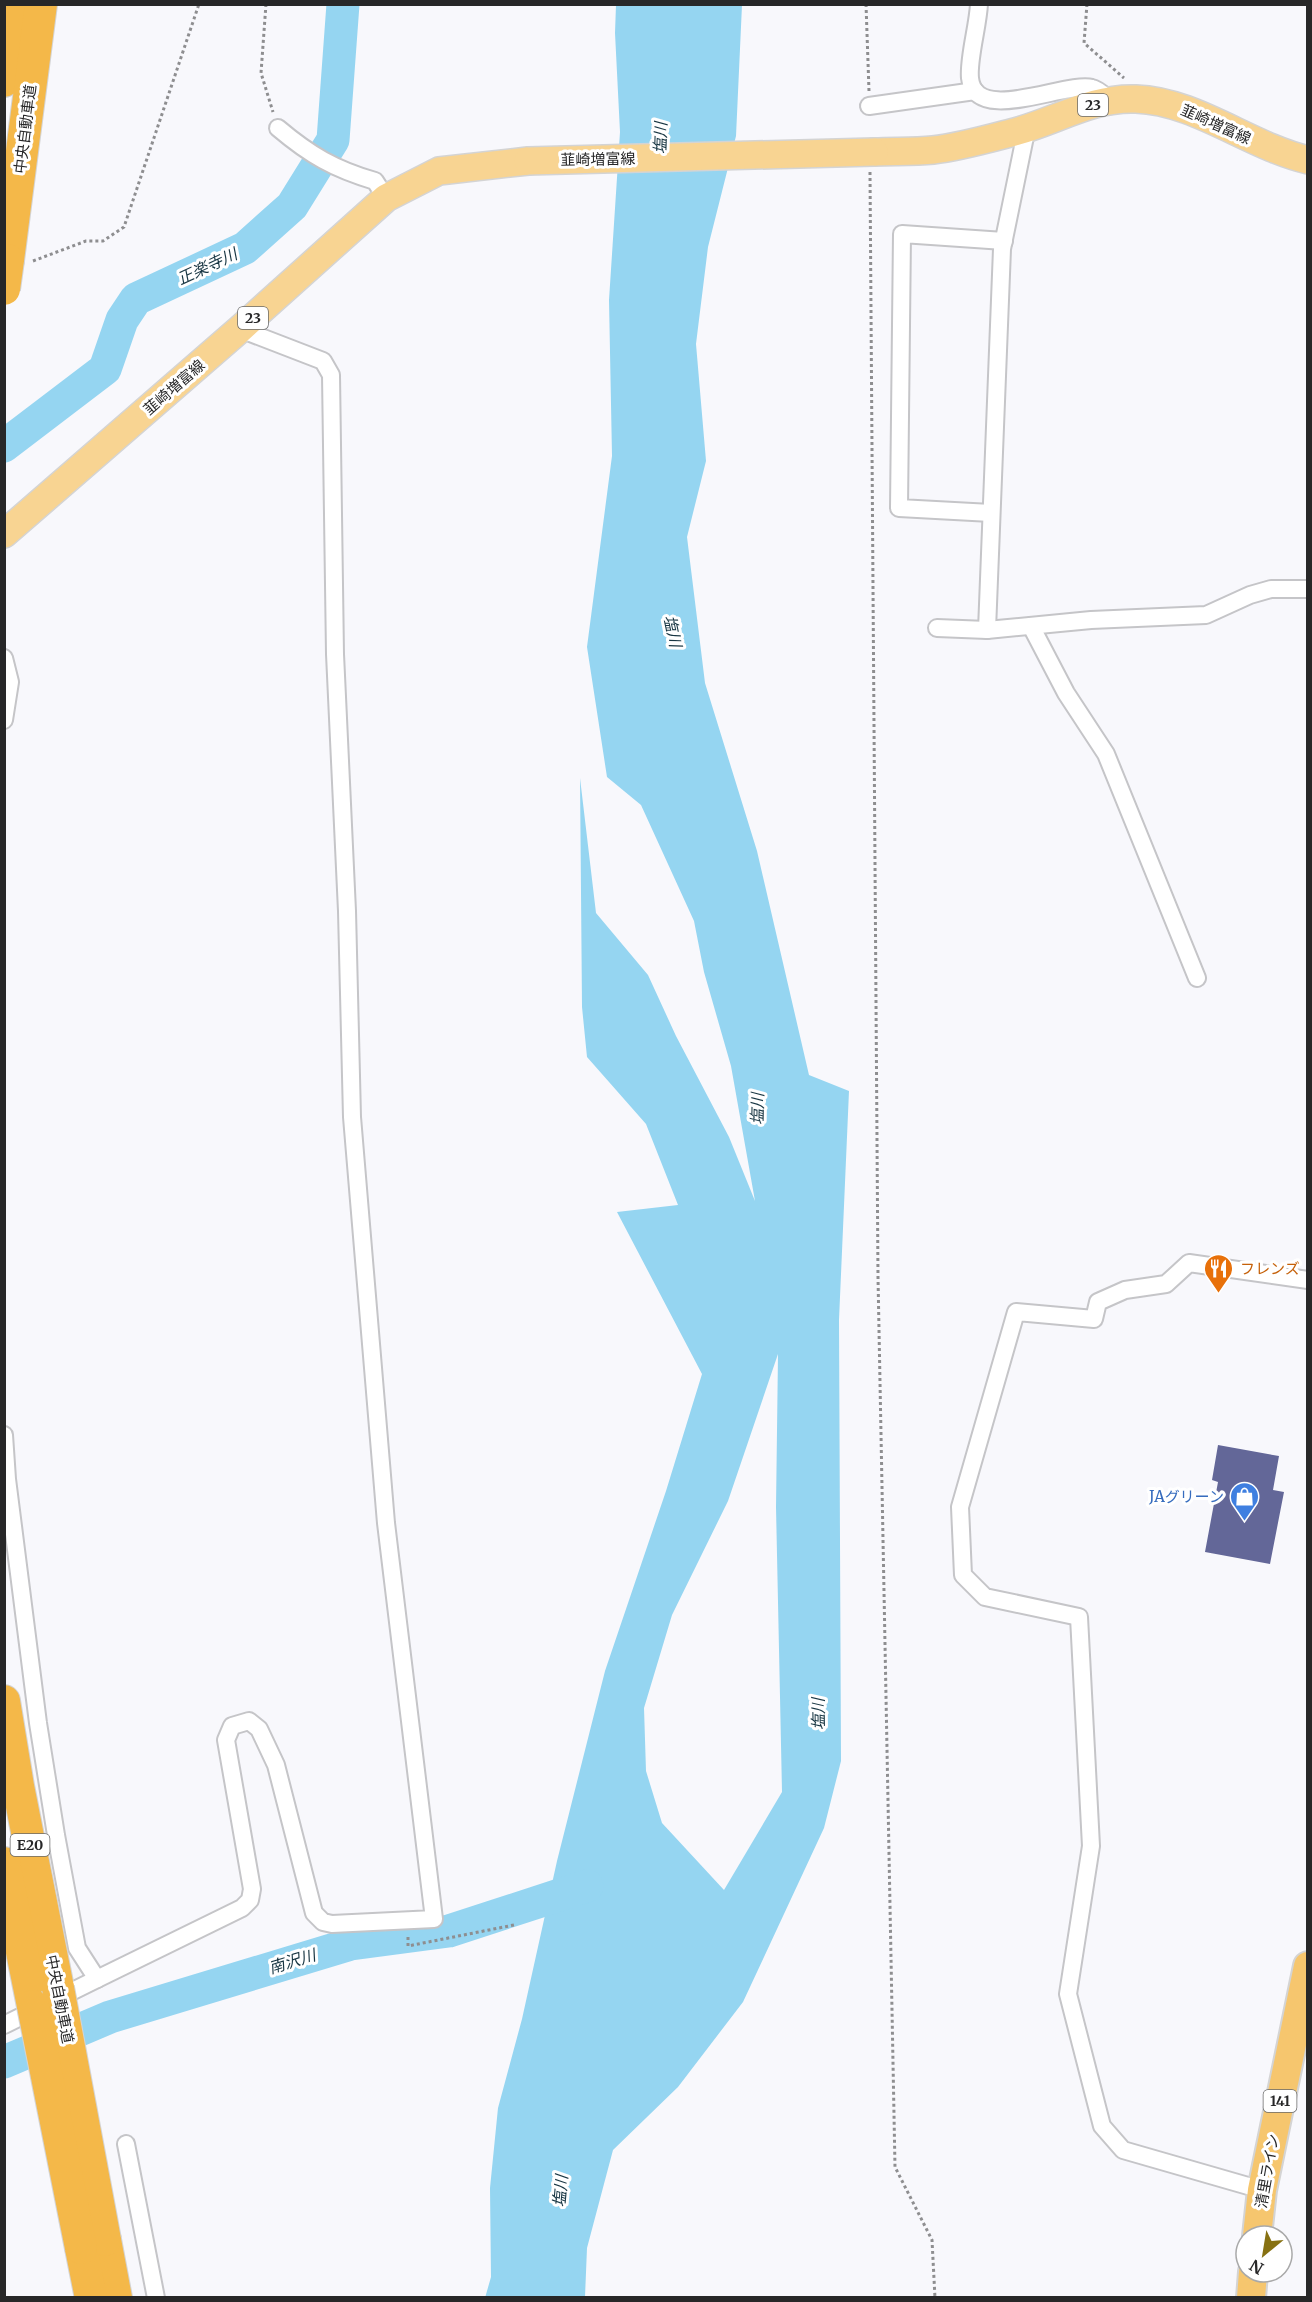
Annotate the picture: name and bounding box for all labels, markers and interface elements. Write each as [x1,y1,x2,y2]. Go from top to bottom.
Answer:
street label: 中央自動車道 [10,83,40,175]
road number: 23 [1078,94,1108,116]
street label: 韮崎増富線 [1178,100,1254,148]
water label: 塩川 [649,120,671,154]
street label: 韮崎増富線 [560,149,636,169]
water label: 正楽寺川 [174,243,242,289]
road number: 23 [238,307,268,329]
street label: 韮崎増富線 [139,355,209,419]
water label: 塩川 [660,613,687,651]
water label: 塩川 [747,1091,767,1125]
restaurant icon: フレンズ [1203,1252,1235,1294]
place label: フレンズ [1240,1259,1300,1278]
shop icon: JAグリーン [1229,1480,1261,1522]
place label: JAグリーン [1148,1487,1224,1506]
water label: 塩川 [808,1696,828,1730]
road number: E20 [10,1834,50,1856]
water label: 南沢川 [266,1944,320,1978]
street label: 中央自動車道 [42,1953,78,2045]
road number: 141 [1264,2090,1296,2112]
street label: 清里ライン [1251,2132,1283,2210]
water label: 塩川 [549,2172,572,2208]
north arrow [1234,2224,1294,2284]
text: N [1246,2255,1267,2279]

